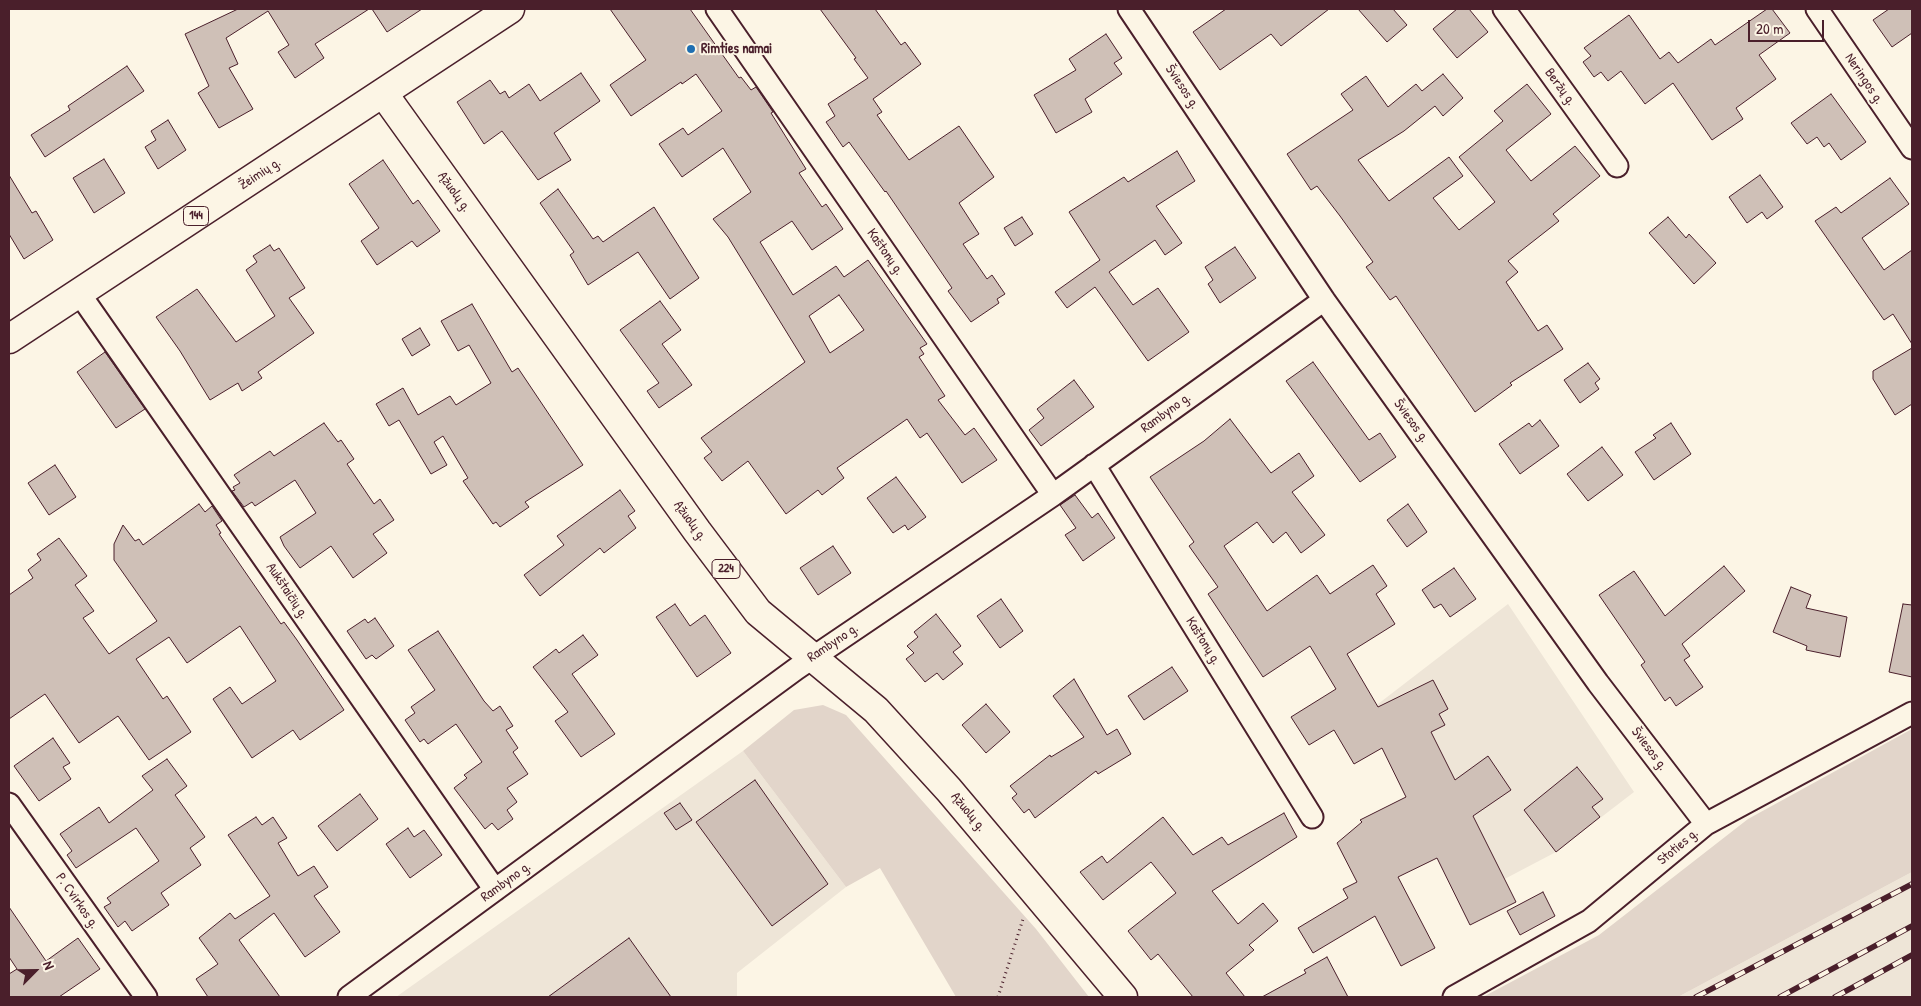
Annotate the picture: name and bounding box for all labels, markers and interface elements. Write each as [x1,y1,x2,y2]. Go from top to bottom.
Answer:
scale bar [1751,10,1827,42]
text: 20 m [1756,18,1783,39]
place label: Rimties namai [701,41,772,57]
marker: Rimties namai [685,43,697,55]
street label: Neringos g. [1841,50,1887,108]
street label: Šviesos g. [1161,62,1203,112]
street label: Beržų g. [1541,65,1579,109]
street label: Žeimių g. [236,154,284,194]
street label: Ąžuolų g. [434,169,474,215]
road number: 144 [184,207,208,226]
street label: Kaštonų g. [863,225,907,279]
street label: Rambyno g. [1138,389,1194,437]
street label: Šviesos g. [1390,396,1432,446]
street label: Ąžuolų g. [670,498,710,544]
street label: Aukštaičių g. [262,560,312,622]
road number: 224 [712,560,740,578]
street label: Kaštonų g. [1182,614,1224,668]
street label: Rambyno g. [804,620,862,666]
street label: Šviesos g. [1627,724,1671,774]
street label: Ąžuolų g. [947,789,989,835]
street label: Stoties g. [1654,825,1702,869]
street label: Rambyno g. [478,858,534,906]
street label: P. Cvirkos g. [52,870,102,932]
north arrow [10,946,60,996]
text: N [39,958,59,972]

